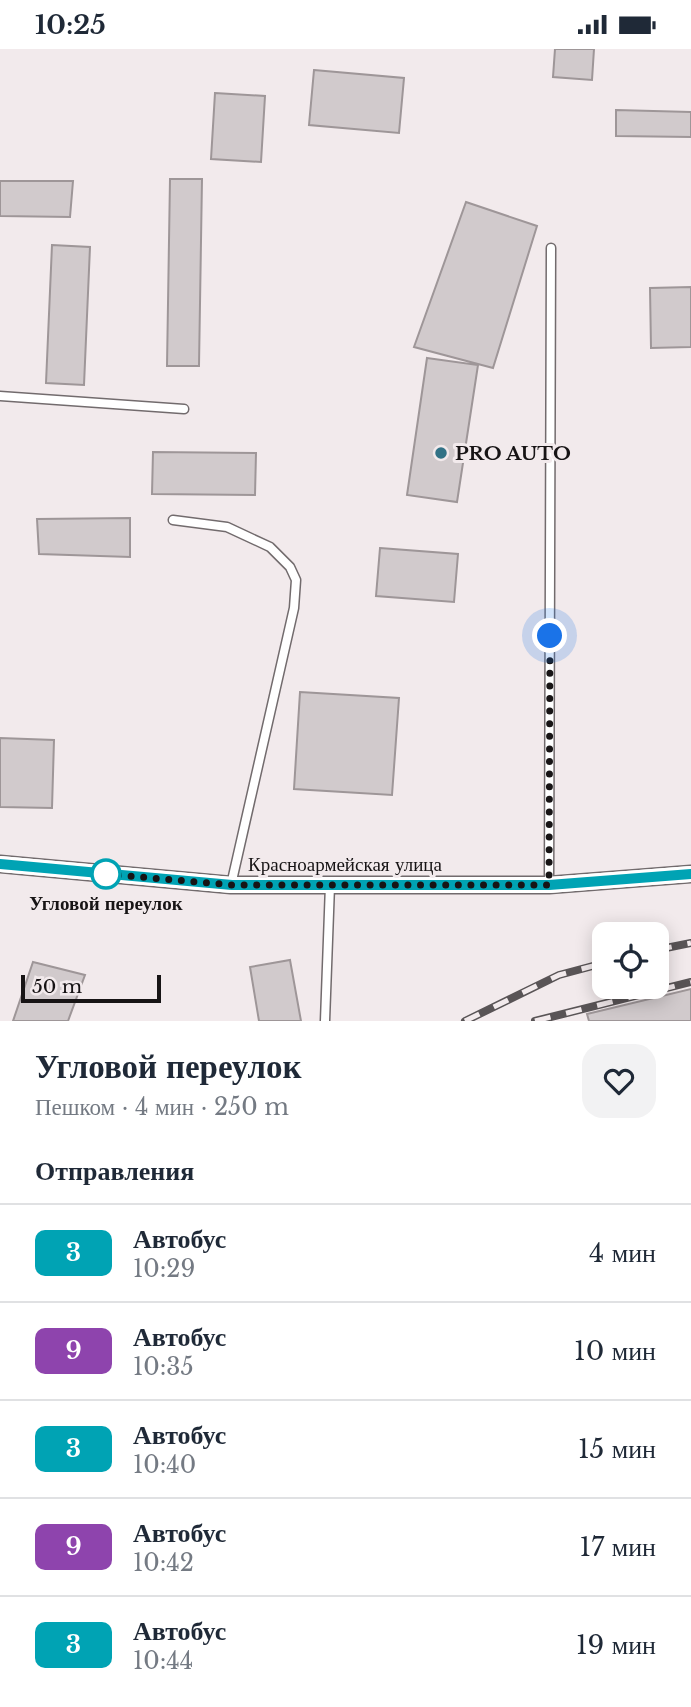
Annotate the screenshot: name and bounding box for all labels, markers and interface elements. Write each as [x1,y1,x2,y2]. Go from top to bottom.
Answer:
text: 10:25 [35,9,106,41]
place label: PRO AUTO [455,442,571,465]
marker: PRO AUTO [433,445,449,461]
your location [532,618,567,653]
street label: Красноармейская улица [248,853,443,876]
marker: Угловой переулок [91,859,121,889]
place label: Угловой переулок [29,892,183,915]
map controls [592,922,669,999]
button: locate [592,922,669,999]
scale bar [21,972,161,1004]
text: 50 m [32,975,82,998]
button: heart [582,1044,656,1118]
text: Угловой переулок [35,1046,301,1087]
text: Пешком · 4 мин · 250 m [35,1093,289,1121]
text: Отправления [35,1155,194,1187]
text: Автобус [133,1223,226,1255]
text: 4 мин [589,1237,656,1269]
text: 3 [66,1238,81,1267]
text: 10:29 [133,1255,195,1283]
text: Автобус [133,1321,226,1353]
text: 10 мин [574,1335,656,1367]
text: 9 [65,1336,82,1365]
text: 10:35 [133,1353,193,1381]
text: Автобус [133,1419,226,1451]
text: 15 мин [578,1433,656,1465]
text: 3 [66,1434,81,1463]
text: 10:40 [133,1451,196,1479]
text: Автобус [133,1517,226,1549]
text: 17 мин [580,1531,656,1563]
text: 9 [65,1532,82,1561]
text: 10:42 [133,1549,194,1577]
text: Автобус [133,1615,226,1647]
text: 19 мин [576,1629,656,1661]
text: 3 [66,1630,81,1659]
text: 10:44 [133,1647,193,1675]

